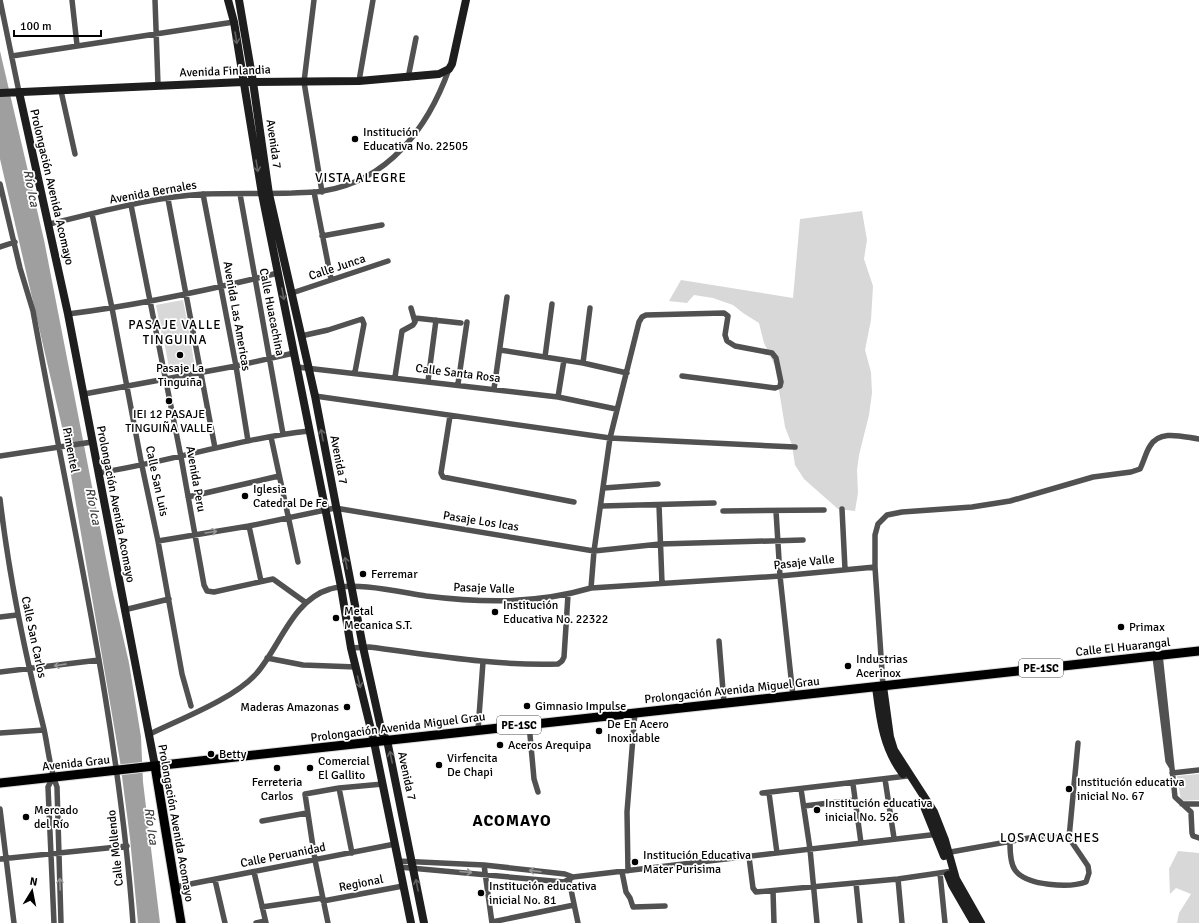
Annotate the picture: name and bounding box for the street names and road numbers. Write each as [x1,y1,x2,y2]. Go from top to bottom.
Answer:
street label: Avenida Finlandia [179,62,271,81]
street label: Prolongación Avenida Acomayo [26,108,77,267]
street label: Avenida 7 [263,118,284,170]
street label: Avenida Bernales [108,177,198,208]
street label: Calle Junca [307,251,367,284]
street label: Avenida Las Americas [219,260,254,372]
street label: Calle Huacachina [256,267,287,357]
street label: Calle Santa Rosa [415,361,501,386]
street label: Prolongación Avenida Acomayo [93,424,138,584]
street label: Pimentel [59,426,82,474]
street label: Avenida 7 [326,434,351,486]
street label: Calle San Luis [142,445,171,518]
street label: Avenida Peru [182,445,209,513]
street label: Pasaje Los Icas [442,508,520,535]
street label: Pasaje Valle [773,552,835,573]
street label: Pasaje Valle [453,580,515,597]
street label: Calle San Carlos [18,595,49,679]
street label: Calle El Huarangal [1075,635,1172,660]
road number: PE-1SC [1019,659,1063,677]
street label: Prolongación Avenida Miguel Grau [644,674,820,707]
street label: Prolongación Avenida Miguel Grau [310,709,486,746]
road number: PE-1SC [497,716,541,734]
street label: Prolongación Avenida Acomayo [154,743,197,903]
street label: Avenida 7 [394,750,419,802]
street label: Avenida Grau [41,752,111,775]
street label: Calle Mollendo [104,809,127,887]
street label: Calle Peruanidad [239,840,327,871]
street label: Regional [338,872,385,895]

